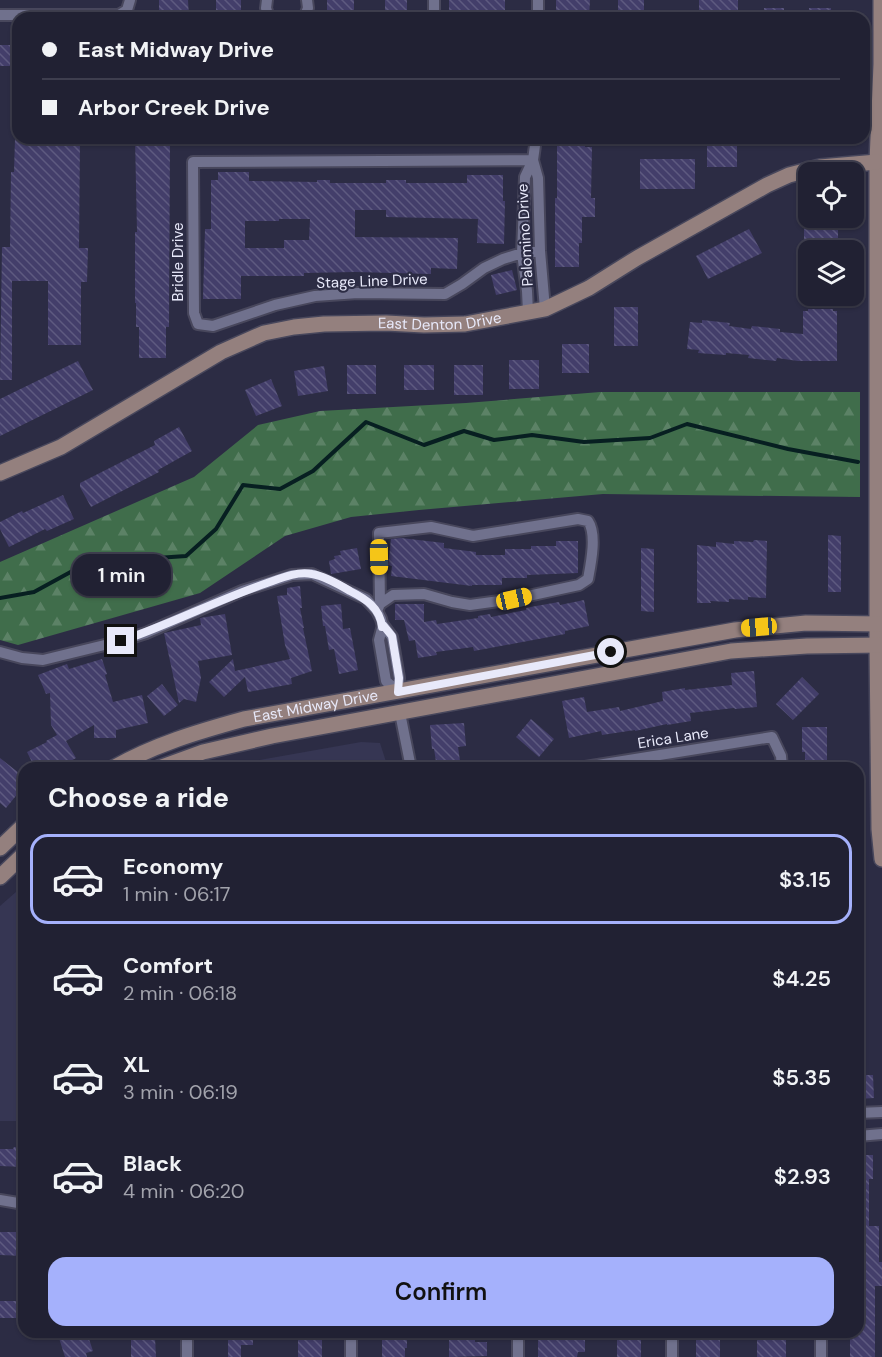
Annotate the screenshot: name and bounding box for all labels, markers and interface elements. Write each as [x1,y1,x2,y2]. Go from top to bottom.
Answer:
text: East Midway Drive [78,35,274,64]
text: Arbor Creek Drive [78,93,270,122]
map controls [798,162,864,306]
button: locate [798,162,864,228]
street label: Palomino Drive [512,183,538,287]
street label: Bridle Drive [168,223,188,301]
button: layers [798,240,864,306]
street label: Stage Line Drive [316,269,428,293]
street label: East Denton Drive [378,307,503,335]
car [370,539,388,575]
callout: 1 min [72,554,170,596]
text: 1 min [98,562,145,588]
car [494,586,534,612]
car [740,616,778,638]
route end [107,627,134,654]
route start [597,638,624,665]
street label: East Midway Drive [252,685,380,727]
street label: Erica Lane [636,723,710,753]
text: Choose a ride [48,780,229,815]
icon: car [51,852,105,906]
text: Economy [123,852,223,881]
text: $3.15 [779,865,831,894]
text: 1 min · 06:17 [123,881,230,907]
icon: car [51,951,105,1005]
text: Comfort [123,951,213,980]
text: $4.25 [772,964,831,993]
text: 2 min · 06:18 [123,980,237,1006]
icon: car [51,1050,105,1104]
text: XL [123,1050,150,1079]
text: $5.35 [772,1063,831,1092]
text: 3 min · 06:19 [123,1079,238,1105]
icon: car [51,1149,105,1203]
text: Black [123,1149,182,1178]
text: $2.93 [774,1162,831,1191]
text: 4 min · 06:20 [123,1178,244,1204]
button: Confirm [48,1257,834,1326]

